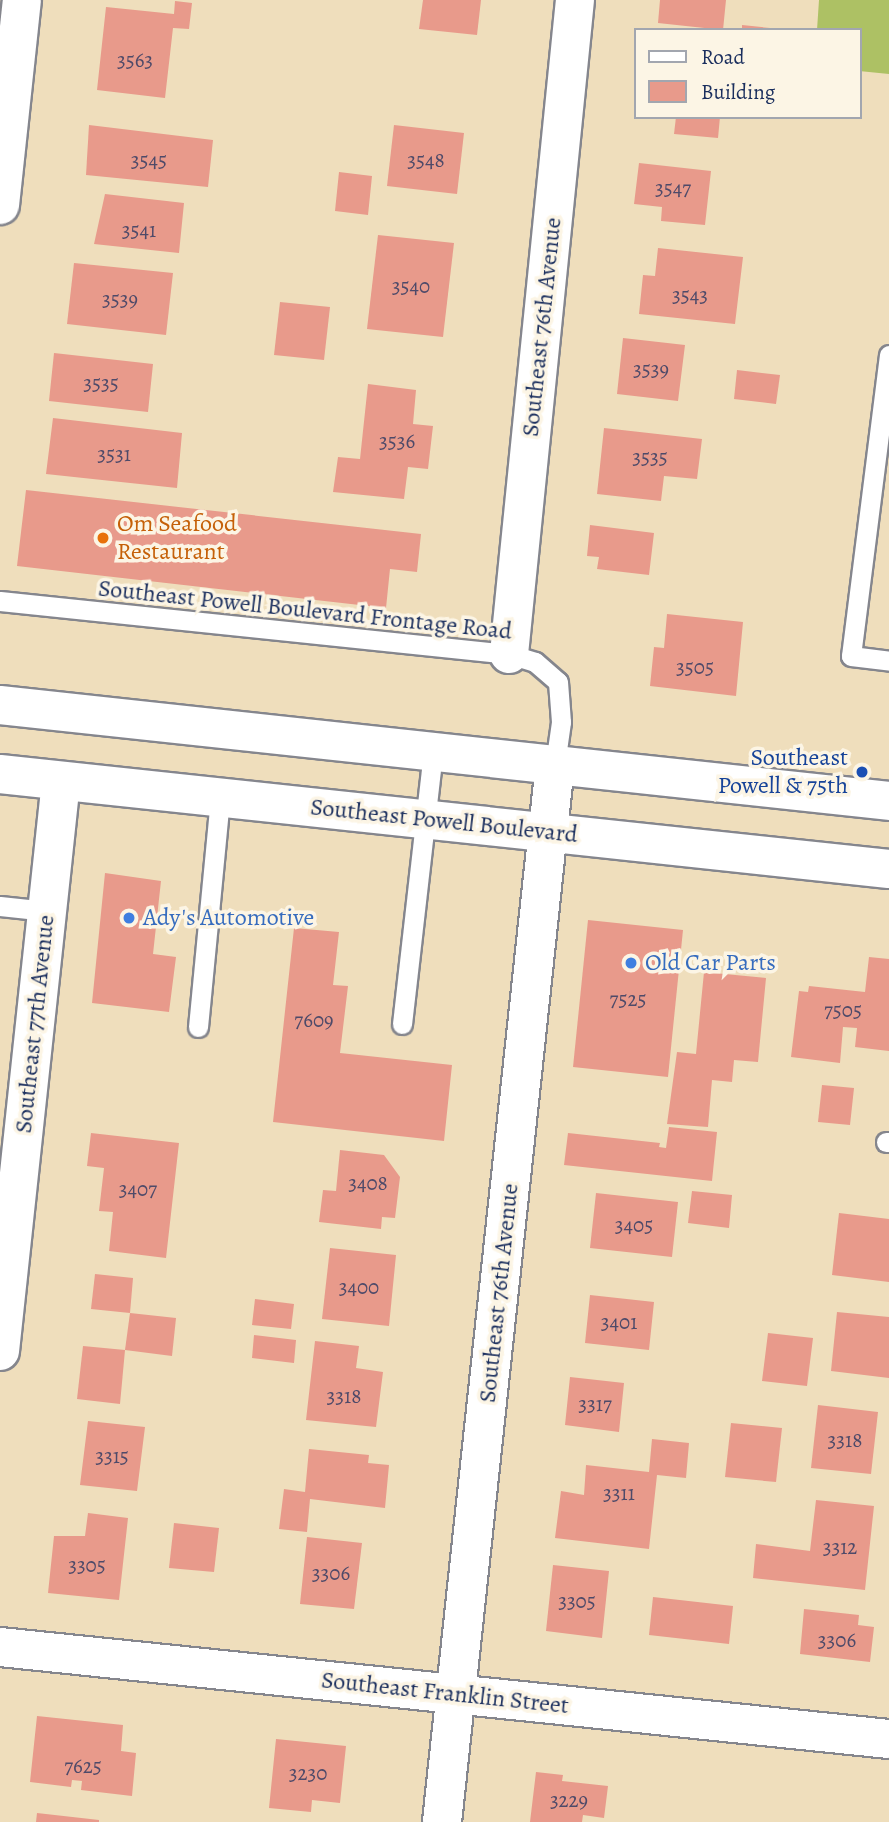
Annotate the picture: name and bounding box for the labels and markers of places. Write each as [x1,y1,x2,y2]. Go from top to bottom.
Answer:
place label: Om Seafood Restaurant [117,510,237,566]
marker: Om Seafood Restaurant [95,530,111,546]
place label: Southeast Powell & 75th [718,744,848,800]
marker: Southeast Powell & 75th [854,764,870,780]
place label: Ady's Automotive [143,904,314,932]
marker: Ady's Automotive [121,910,137,926]
place label: Old Car Parts [645,949,776,977]
marker: Old Car Parts [623,955,639,971]

